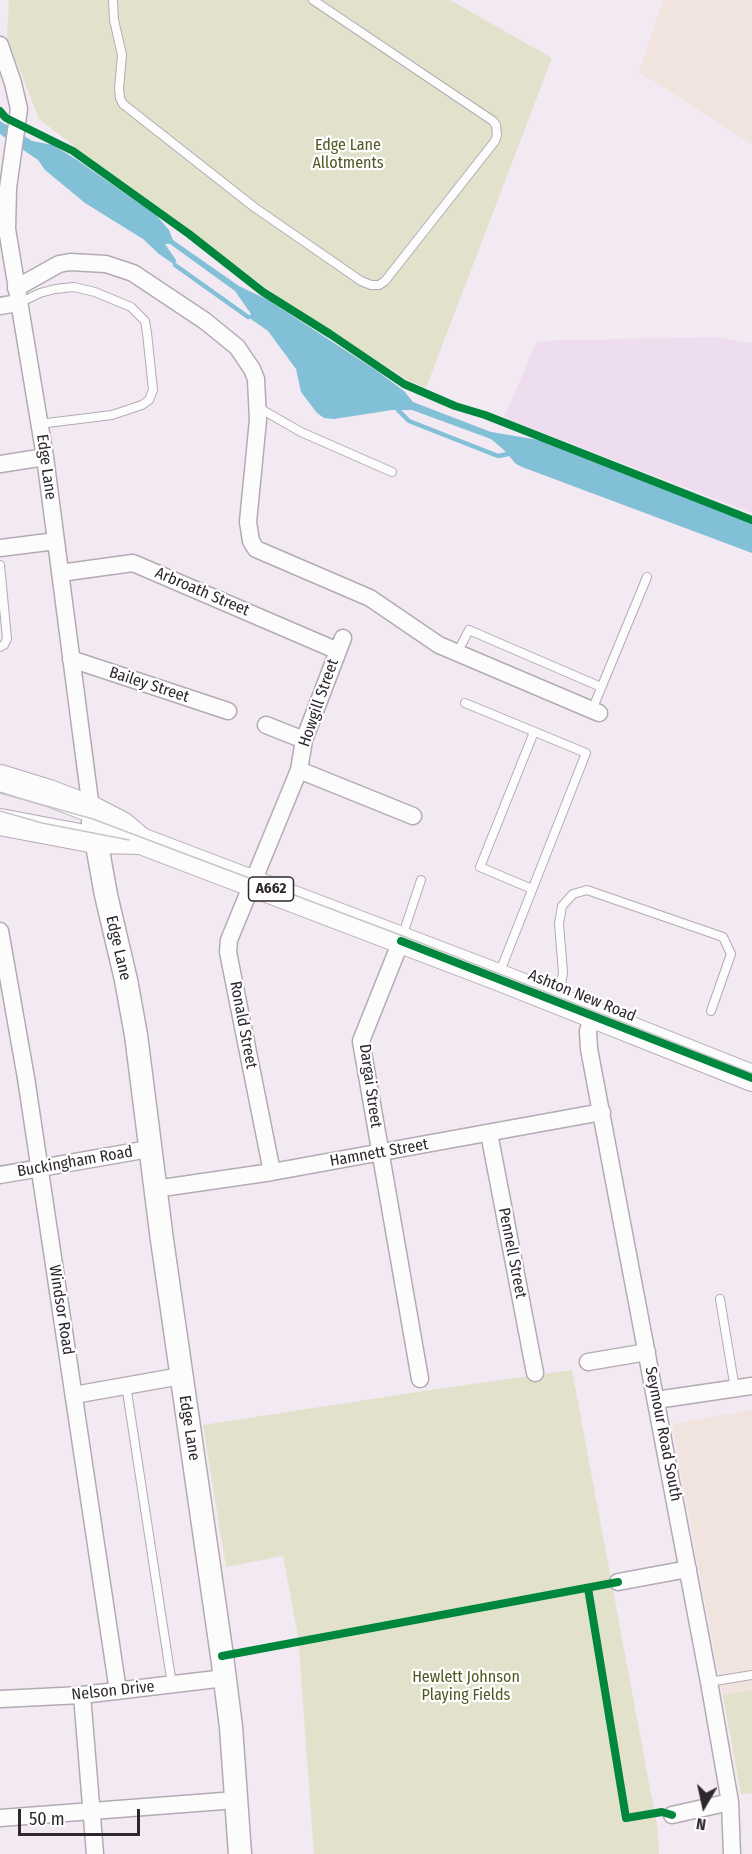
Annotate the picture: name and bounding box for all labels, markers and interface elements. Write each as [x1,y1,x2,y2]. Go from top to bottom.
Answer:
park label: Edge Lane Allotments [312,136,384,174]
street label: Edge Lane [32,433,60,501]
street label: Arbroath Street [152,564,252,620]
street label: Howgill Street [295,657,343,749]
street label: Bailey Street [107,663,191,707]
road number: A662 [248,877,294,901]
street label: Edge Lane [101,914,135,982]
street label: Ashton New Road [525,966,639,1026]
street label: Ronald Street [225,980,261,1070]
street label: Dargai Street [355,1043,385,1129]
street label: Hamnett Street [328,1135,430,1171]
street label: Buckingham Road [16,1142,134,1182]
street label: Pennell Street [494,1206,530,1300]
street label: Windsor Road [44,1264,78,1356]
street label: Seymour Road South [641,1365,685,1503]
street label: Edge Lane [174,1394,204,1462]
park label: Hewlett Johnson Playing Fields [412,1668,520,1706]
street label: Nelson Drive [71,1677,155,1705]
north arrow [674,1776,734,1836]
scale bar [21,1797,142,1835]
text: 50 m [29,1808,65,1830]
text: N [695,1814,707,1834]

